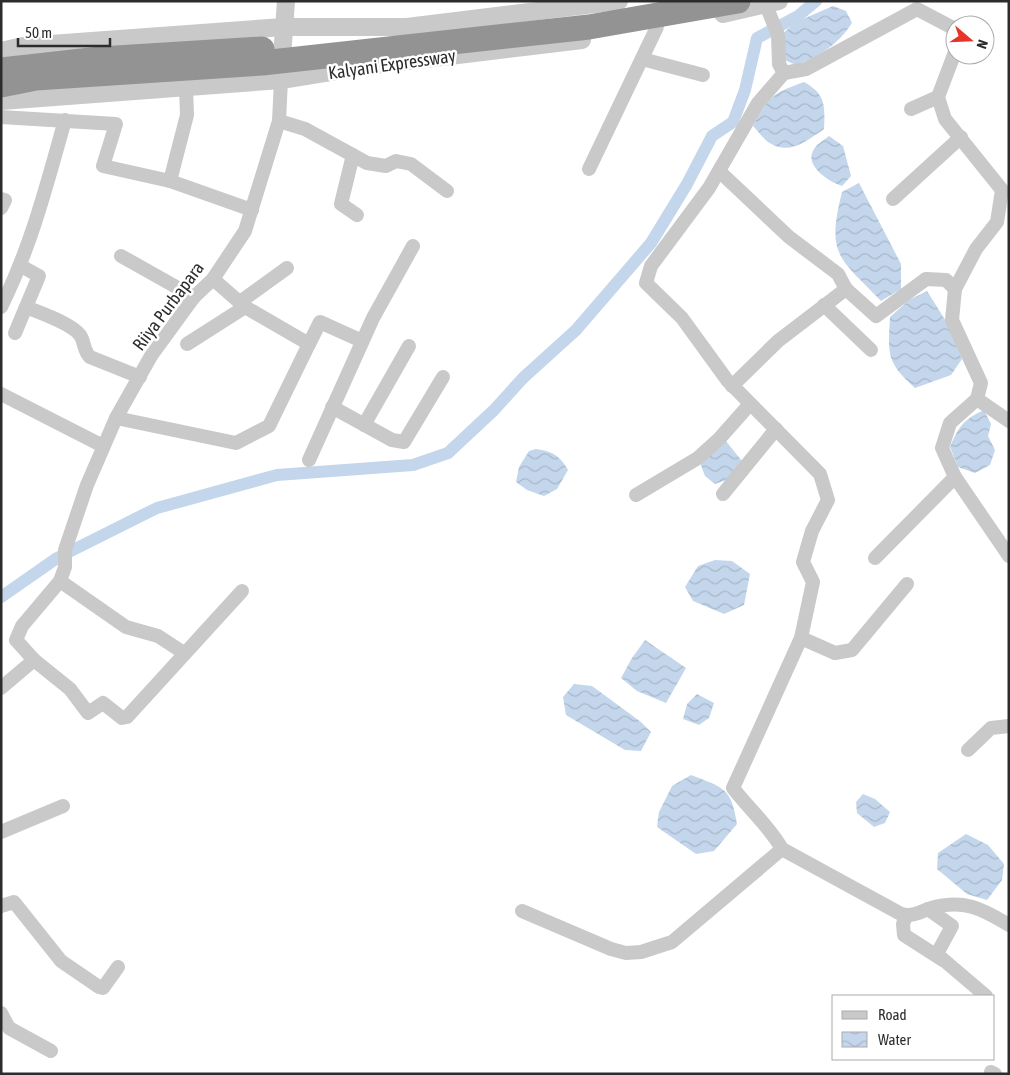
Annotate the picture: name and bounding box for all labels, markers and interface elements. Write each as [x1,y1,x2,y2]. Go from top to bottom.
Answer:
scale bar [18,15,110,47]
north arrow [945,15,995,65]
text: 50 m [25,24,52,41]
text: N [973,38,991,51]
street label: Kalyani Expressway [327,45,457,83]
street label: Riiya Purbapara [128,258,208,354]
legend [832,995,995,1060]
text: Road [878,1006,907,1023]
text: Water [878,1031,911,1048]

